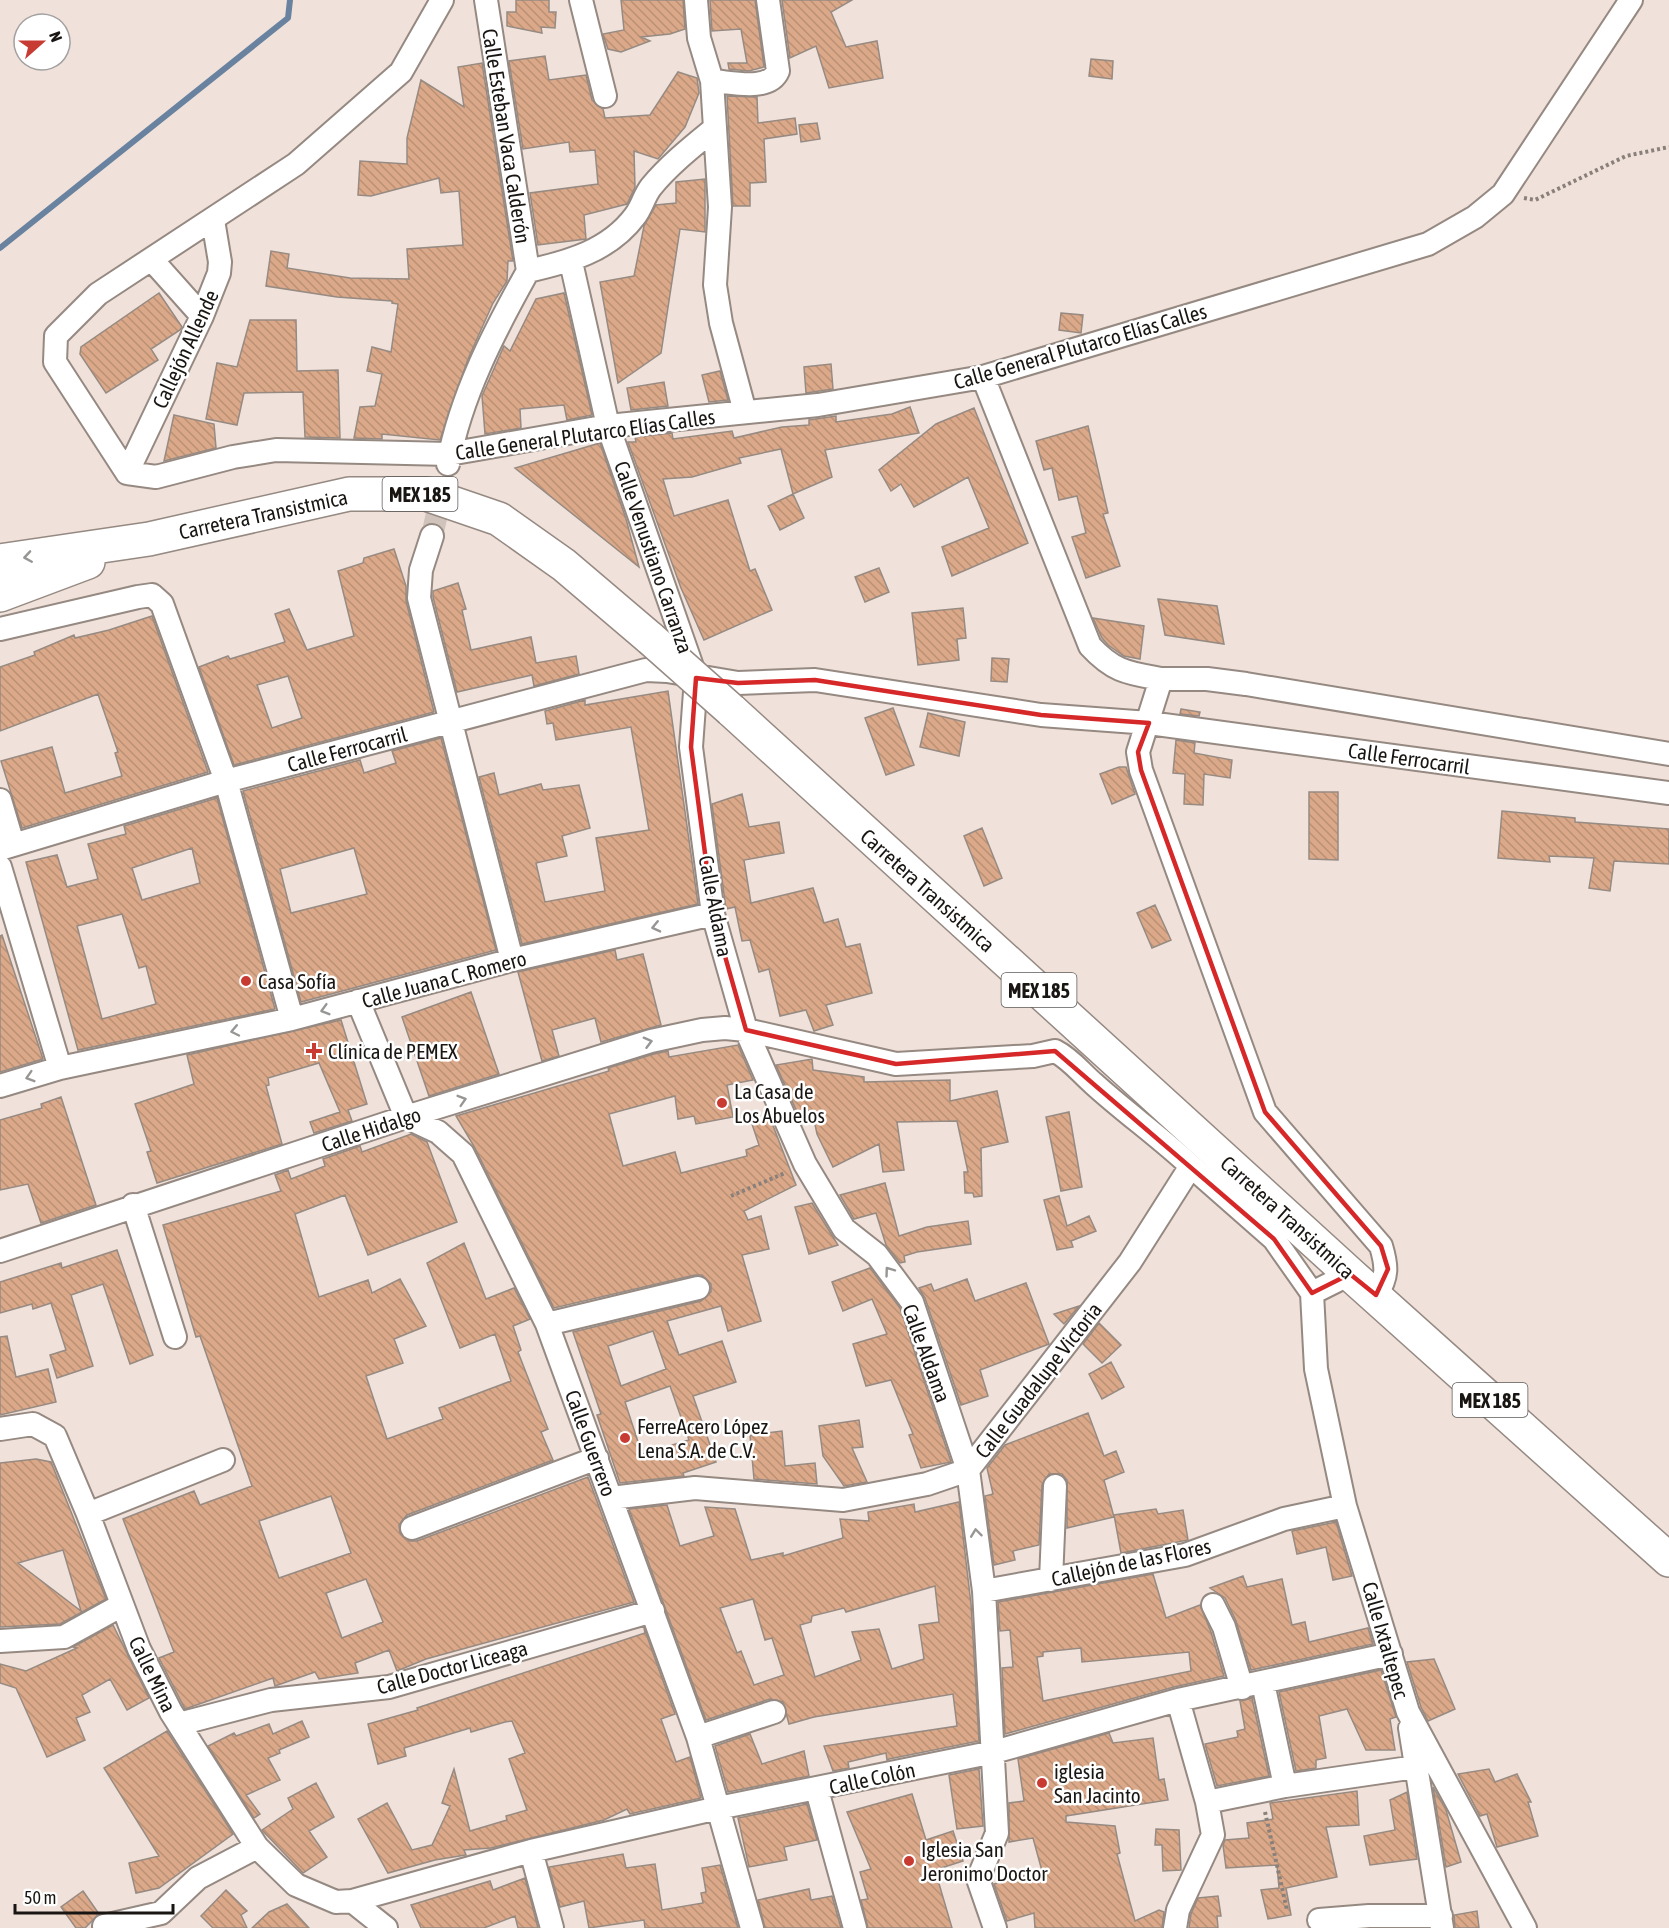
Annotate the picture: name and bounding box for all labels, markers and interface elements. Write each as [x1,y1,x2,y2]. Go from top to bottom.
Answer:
north arrow [12,12,72,72]
street label: Calle Esteban Vaca Calderón [478,27,536,245]
text: N [46,29,66,44]
street label: Callejón Allende [147,286,223,412]
street label: Calle General Plutarco Elías Calles [951,298,1209,394]
street label: Calle General Plutarco Elías Calles [454,404,716,464]
street label: Calle Venustiano Carranza [610,458,698,656]
road number: MEX 185 [382,477,458,511]
street label: Carretera Transistmica [176,484,350,544]
one-way arrow [24,551,33,563]
street label: Calle Ferrocarril [285,721,410,776]
street label: Calle Ferrocarril [1347,738,1472,778]
street label: Carretera Transistmica [856,824,1000,956]
street label: Calle Aldama [694,853,738,959]
one-way arrow [651,920,661,933]
street label: Calle Juana C. Romero [359,946,529,1012]
place label: Casa Sofía [258,969,336,993]
road number: MEX 185 [1002,973,1076,1007]
marker: Casa Sofía [239,974,253,988]
one-way arrow [320,1003,331,1015]
one-way arrow [230,1024,240,1037]
one-way arrow [643,1037,653,1050]
place label: Clínica de PEMEX [328,1039,458,1063]
marker: Clínica de PEMEX [305,1042,323,1060]
one-way arrow [25,1070,36,1082]
place label: La Casa de Los Abuelos [734,1079,825,1127]
one-way arrow [456,1095,467,1107]
marker: La Casa de Los Abuelos [715,1096,729,1110]
street label: Calle Hidalgo [318,1102,424,1156]
street label: Carretera Transistmica [1216,1151,1360,1283]
one-way arrow [885,1267,896,1278]
street label: Calle Guadalupe Victoria [970,1297,1106,1463]
street label: Calle Aldama [898,1301,956,1405]
road number: MEX 185 [1452,1383,1528,1417]
street label: Calle Guerrero [561,1387,621,1499]
place label: FerreAcero López Lena S.A. de C.V. [637,1414,769,1462]
marker: FerreAcero López Lena S.A. de C.V. [618,1431,632,1445]
one-way arrow [971,1529,983,1538]
street label: Callejón de las Flores [1049,1533,1213,1591]
street label: Calle Ixtaltepec [1358,1579,1414,1701]
street label: Calle Mina [124,1632,182,1716]
street label: Calle Doctor Liceaga [374,1635,530,1699]
street label: Calle Colón [827,1757,917,1799]
place label: iglesia San Jacinto [1054,1759,1141,1807]
marker: iglesia San Jacinto [1035,1776,1049,1790]
place label: Iglesia San Jeronimo Doctor [921,1837,1048,1885]
marker: Iglesia San Jeronimo Doctor [902,1854,916,1868]
scale bar [15,1877,172,1915]
text: 50 m [24,1887,56,1908]

